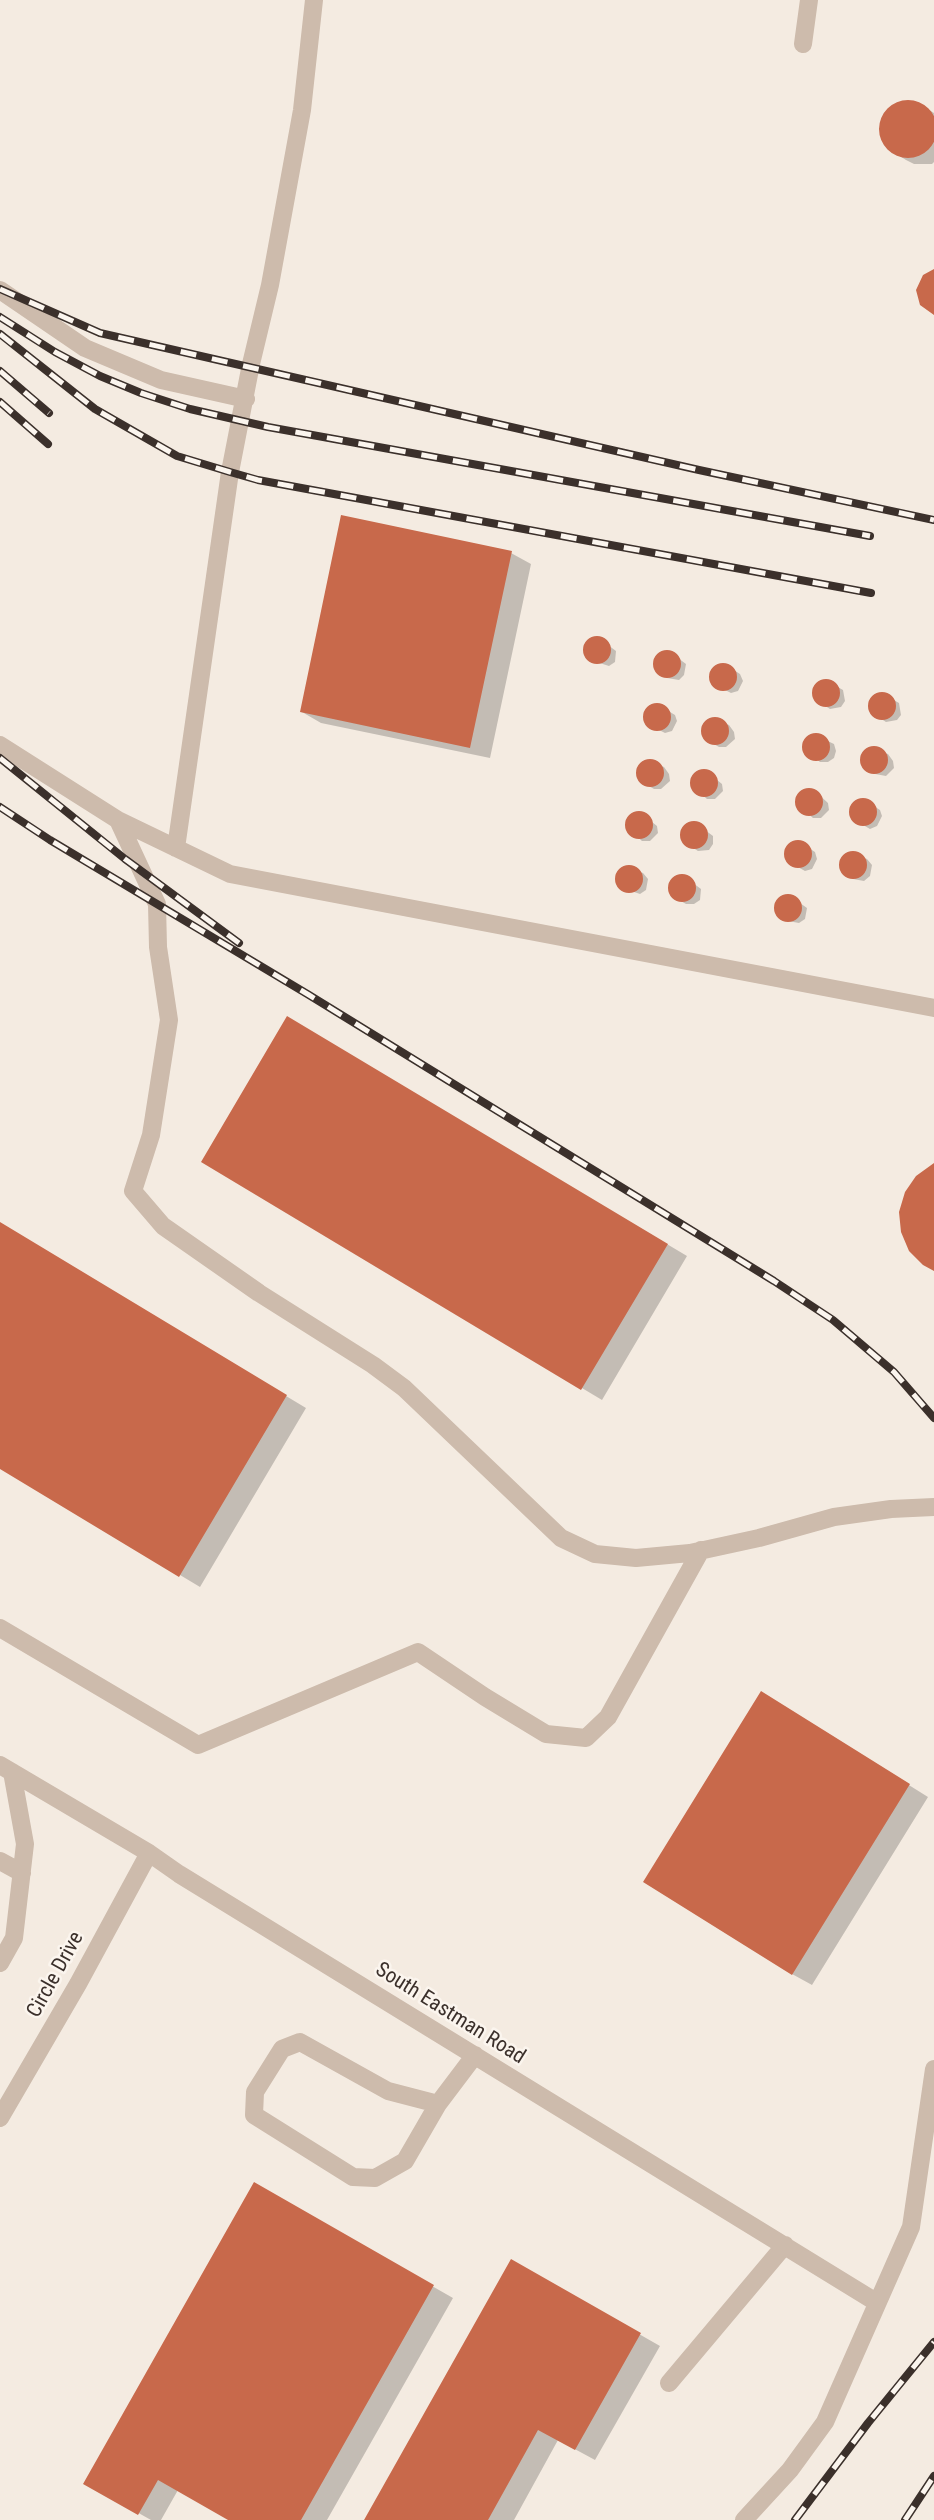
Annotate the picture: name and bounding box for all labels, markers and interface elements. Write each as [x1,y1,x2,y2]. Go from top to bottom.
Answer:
street label: Circle Drive [22,1928,90,2022]
street label: South Eastman Road [370,1958,530,2070]

